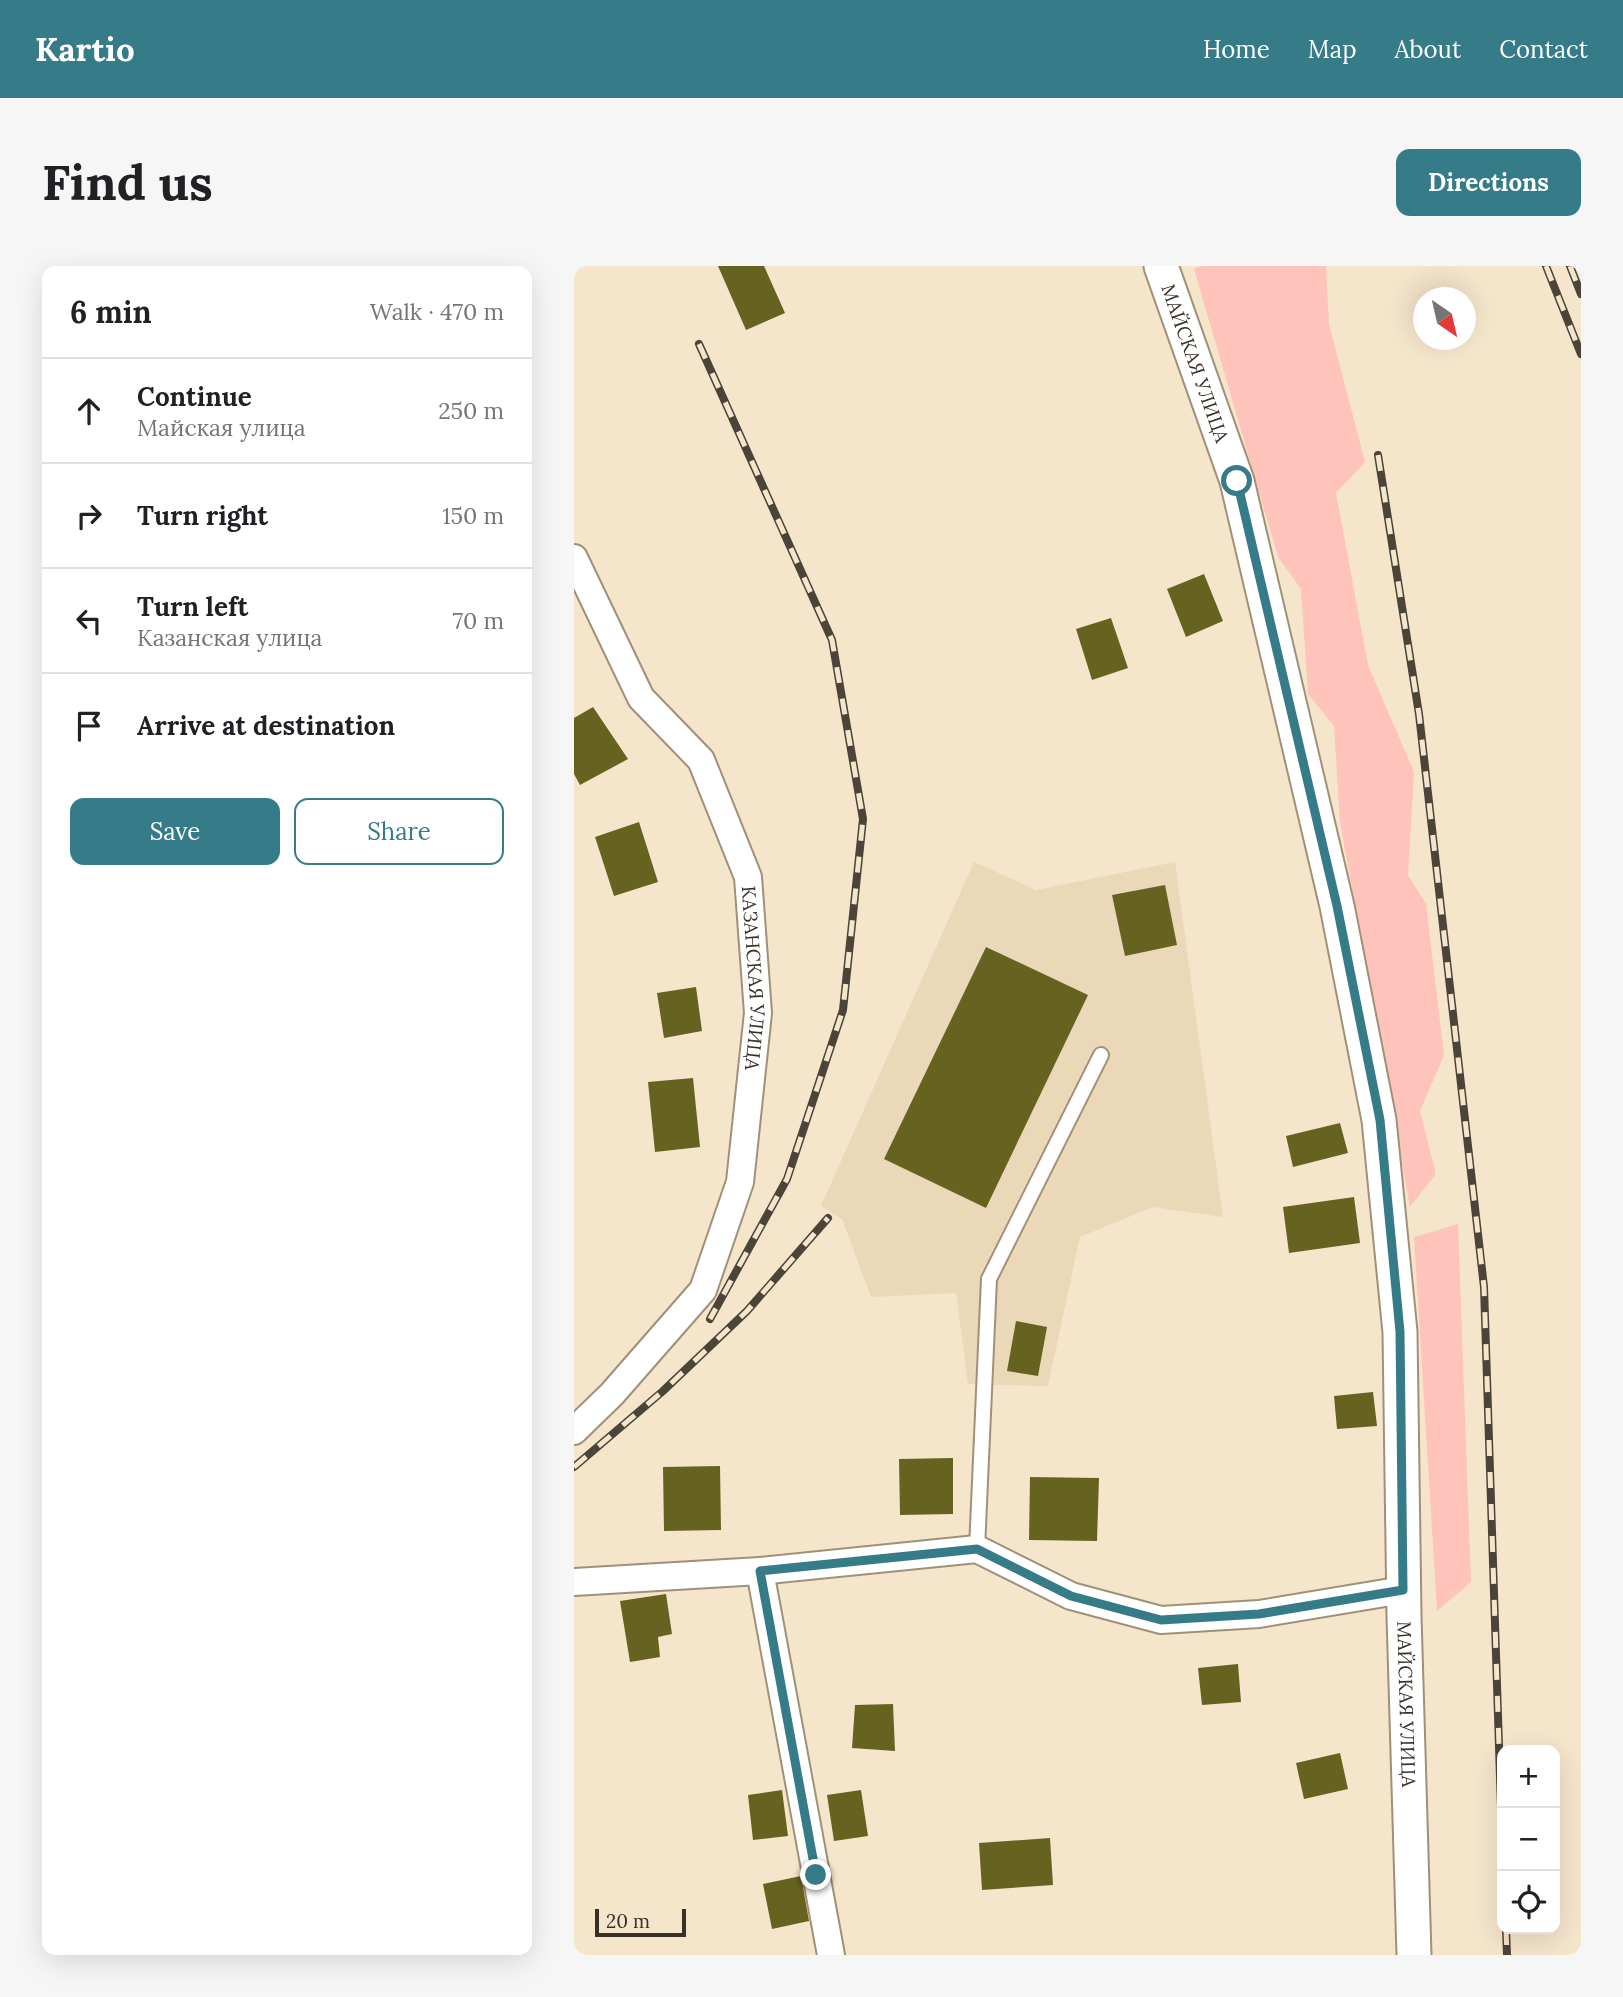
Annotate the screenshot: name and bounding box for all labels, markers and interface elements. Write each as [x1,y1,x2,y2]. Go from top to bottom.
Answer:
text: Kartio [35,28,135,70]
text: Home [1203,34,1270,65]
text: Map [1308,34,1357,65]
text: About [1395,34,1461,65]
text: Contact [1499,34,1588,65]
button: Directions [1396,149,1581,216]
text: Find us [42,151,213,213]
street label: МАЙСКАЯ УЛИЦА [1156,281,1235,447]
north arrow [1413,287,1476,350]
text: 6 min [70,293,152,331]
text: Walk · 470 m [370,297,504,326]
text: Continue [137,380,252,413]
icon: ahead [70,392,108,430]
text: 250 m [438,396,504,425]
text: Майская улица [137,413,306,442]
route start [1221,465,1252,496]
icon: right [70,497,108,535]
text: Turn right [137,499,268,532]
text: 150 m [442,501,504,530]
text: Turn left [137,590,248,623]
icon: left [70,602,108,640]
text: 70 m [453,606,504,635]
text: Казанская улица [137,623,322,652]
icon: arrive [70,707,108,745]
text: Arrive at destination [137,709,395,742]
button: Save [70,798,280,865]
button: Share [294,798,504,865]
street label: КАЗАНСКАЯ УЛИЦА [737,885,770,1073]
street label: МАЙСКАЯ УЛИЦА [1392,1621,1421,1789]
map controls [1497,1745,1560,1934]
button: + [1497,1745,1560,1808]
button: − [1497,1808,1560,1871]
route end [800,1859,831,1890]
button: locate [1497,1871,1560,1934]
scale bar [595,1906,686,1938]
text: 20 m [606,1909,650,1933]

